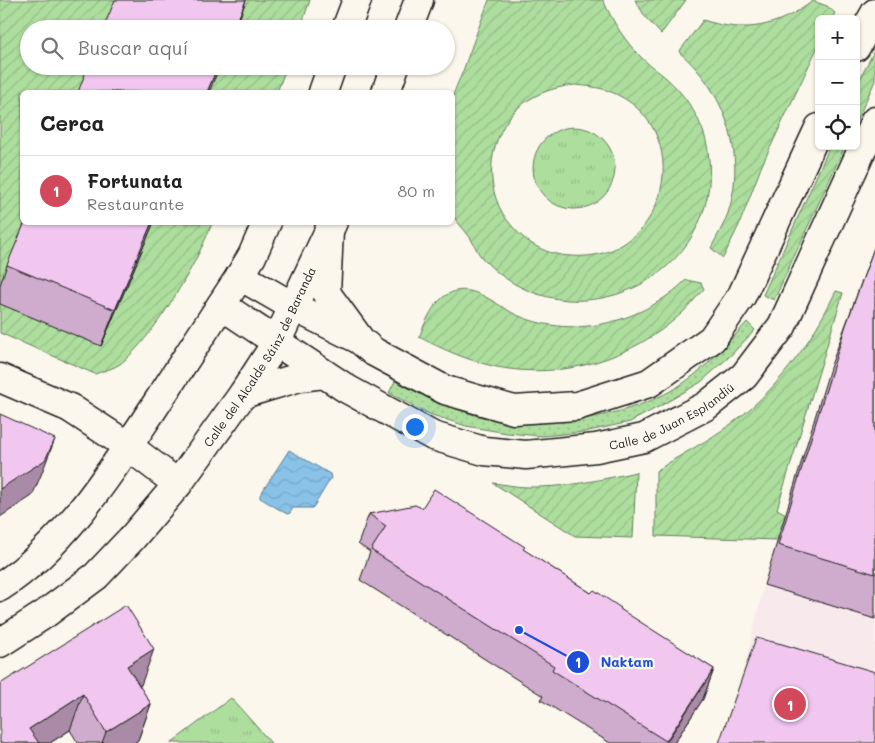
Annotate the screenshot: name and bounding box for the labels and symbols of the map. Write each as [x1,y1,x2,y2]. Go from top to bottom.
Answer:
street label: Calle del Alcalde Sáinz de Baranda [200,264,319,450]
street label: Calle de Juan Esplandiú [608,379,737,453]
your location [402,414,428,440]
callout: Naktam [565,648,663,677]
text: 1 [575,652,581,672]
text: Naktam [601,652,653,671]
pin: 1 [774,685,806,723]

